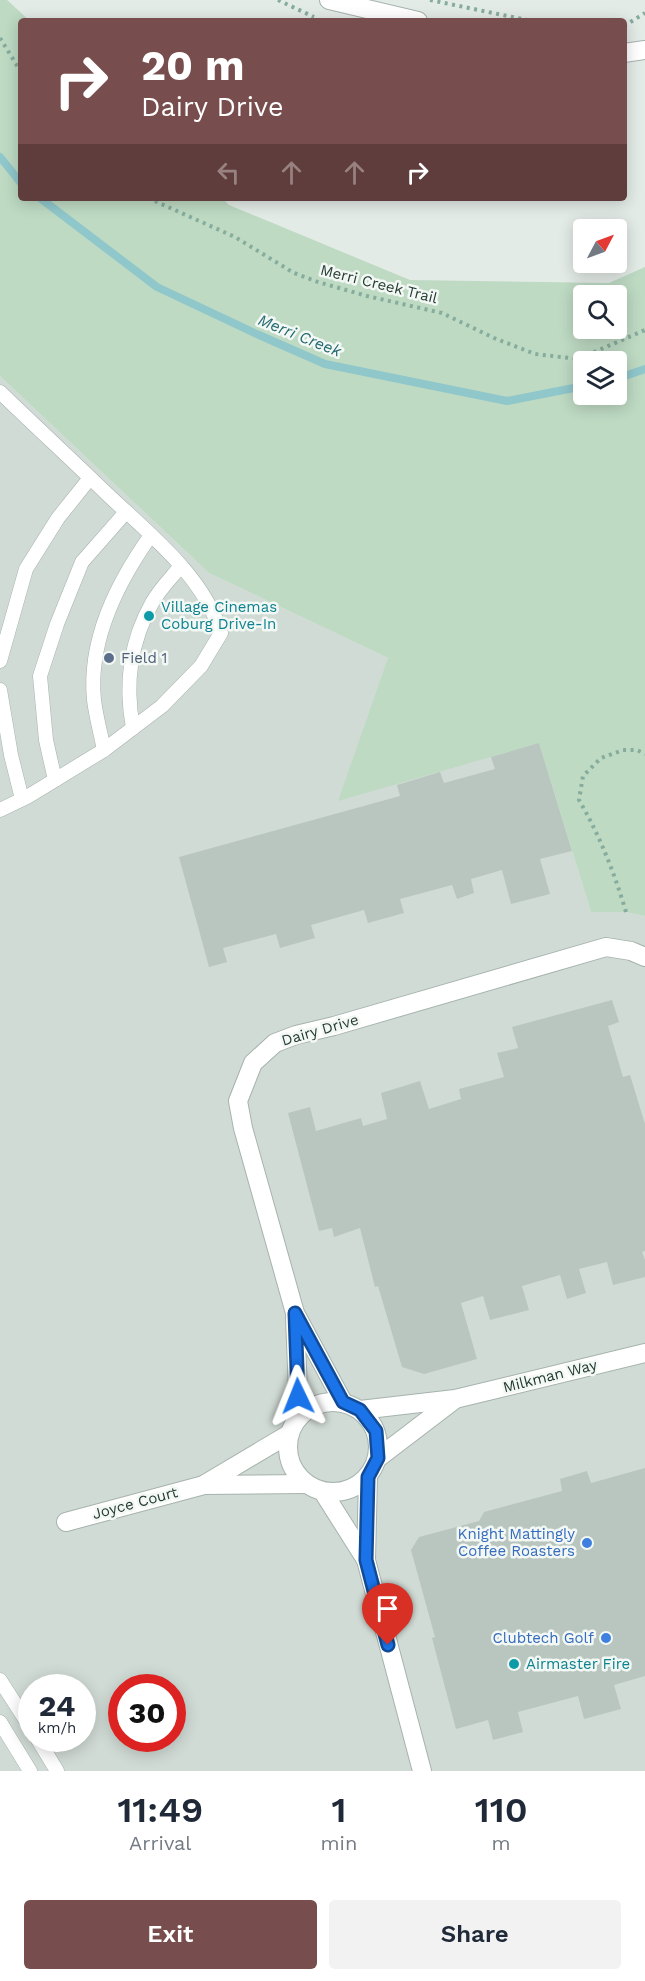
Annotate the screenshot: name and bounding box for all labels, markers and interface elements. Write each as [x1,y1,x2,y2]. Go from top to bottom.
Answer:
text: 20 m [141,41,245,90]
icon: right [42,42,120,120]
text: Dairy Drive [141,91,284,123]
icon: left [212,156,245,189]
icon: ahead [275,156,308,189]
icon: ahead [338,156,371,189]
icon: right [401,156,434,189]
north arrow [573,219,627,273]
map controls [573,219,627,405]
street label: Merri Creek Trail [319,261,440,307]
button: search [573,285,627,339]
water label: Merri Creek [255,310,345,361]
button: layers [573,351,627,405]
place label: Village Cinemas Coburg Drive-In [161,598,277,633]
marker: Village Cinemas Coburg Drive-In [142,609,156,623]
place label: Field 1 [121,649,167,667]
marker: Field 1 [102,651,116,665]
street label: Dairy Drive [279,1010,361,1050]
street label: Milkman Way [501,1356,599,1396]
position arrow [266,1364,330,1428]
street label: Joyce Court [90,1483,180,1523]
place label: Knight Mattingly Coffee Roasters [458,1525,575,1560]
marker: Knight Mattingly Coffee Roasters [580,1536,594,1550]
pin [362,1583,413,1645]
icon: arrive [371,1592,404,1625]
place label: Clubtech Golf [493,1629,594,1647]
marker: Clubtech Golf [599,1631,613,1645]
place label: Airmaster Fire [526,1655,630,1673]
marker: Airmaster Fire [507,1657,521,1671]
speed limit sign: 30 [108,1674,186,1752]
text: 24 [39,1688,75,1723]
text: km/h [38,1719,76,1737]
text: 11:49 [117,1789,203,1831]
text: 1 [331,1789,346,1831]
text: 110 [475,1789,528,1831]
text: Arrival [129,1831,191,1855]
text: min [321,1831,357,1855]
text: m [492,1831,511,1855]
button: Exit [24,1900,317,1969]
button: Share [329,1900,621,1969]

